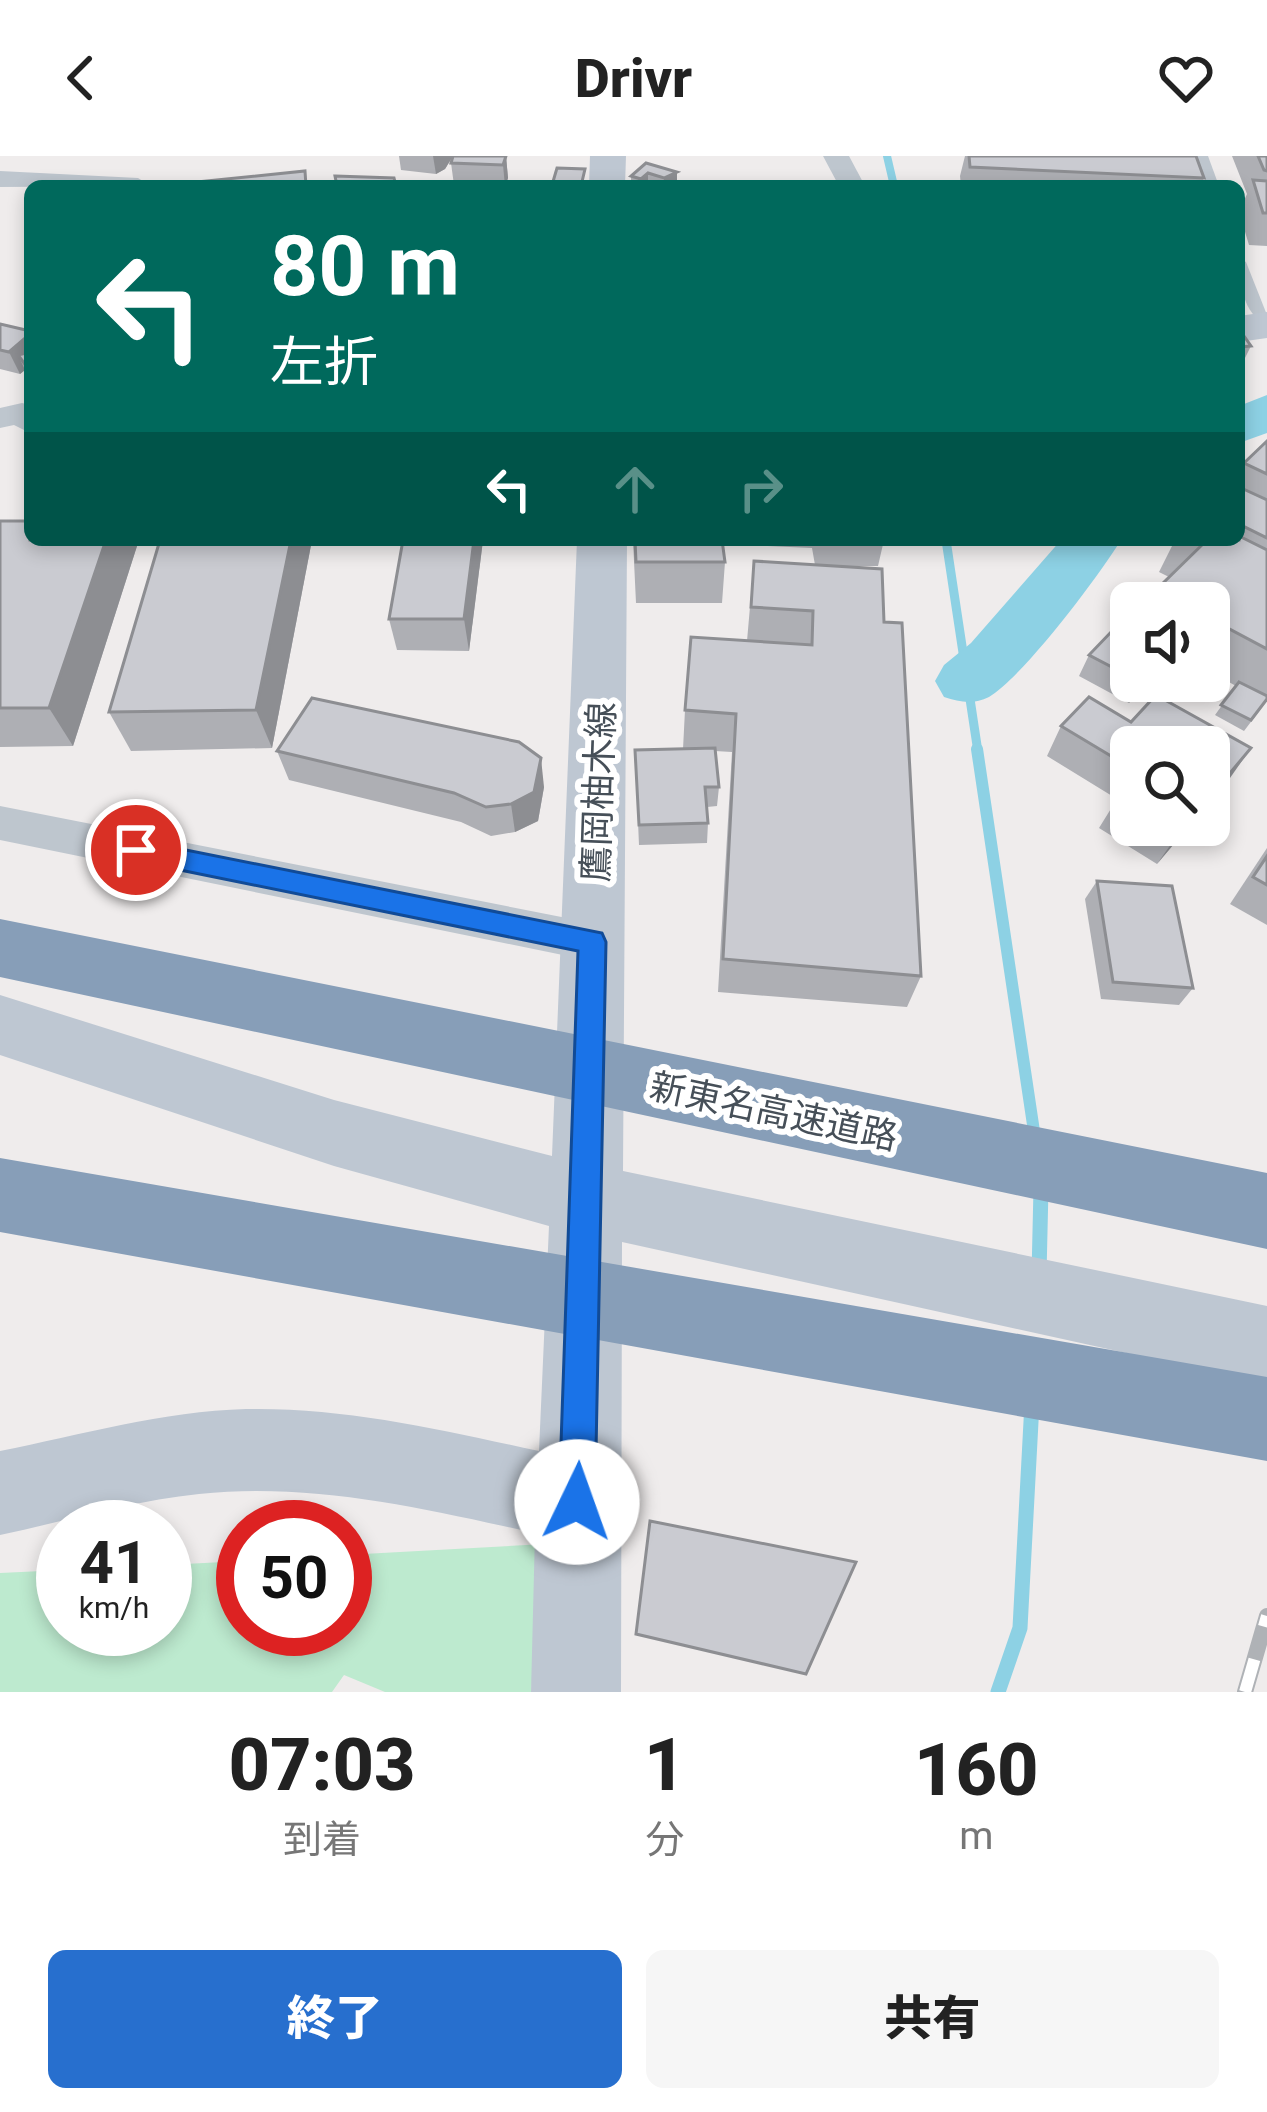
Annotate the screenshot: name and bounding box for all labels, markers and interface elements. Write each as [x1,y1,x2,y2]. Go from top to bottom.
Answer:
icon: back [48,45,114,111]
icon: heart [1153,45,1219,111]
text: Drivr [575,47,692,110]
text: 80 m [270,217,460,316]
icon: left [72,228,228,384]
text: 左折 [270,331,378,394]
icon: left [476,456,542,522]
icon: ahead [602,456,668,522]
icon: right [728,456,794,522]
map controls [1110,582,1230,846]
button: sound [1110,582,1230,702]
street label: 鷹岡柚木線 [575,701,623,883]
button: search [1110,726,1230,846]
pin [85,799,187,901]
icon: arrive [103,817,169,883]
street label: 新東名高速道路 [646,1065,901,1159]
position arrow [514,1439,640,1565]
speed limit sign: 50 [216,1500,372,1656]
text: 41 [80,1527,148,1598]
text: km/h [79,1590,149,1625]
text: 07:03 [228,1723,416,1808]
text: 1 [644,1723,686,1808]
text: 160 [914,1728,1039,1813]
text: m [959,1813,993,1859]
text: 到着 [283,1817,361,1863]
text: 分 [645,1817,684,1863]
button: 終了 [48,1950,622,2088]
button: 共有 [646,1950,1219,2088]

